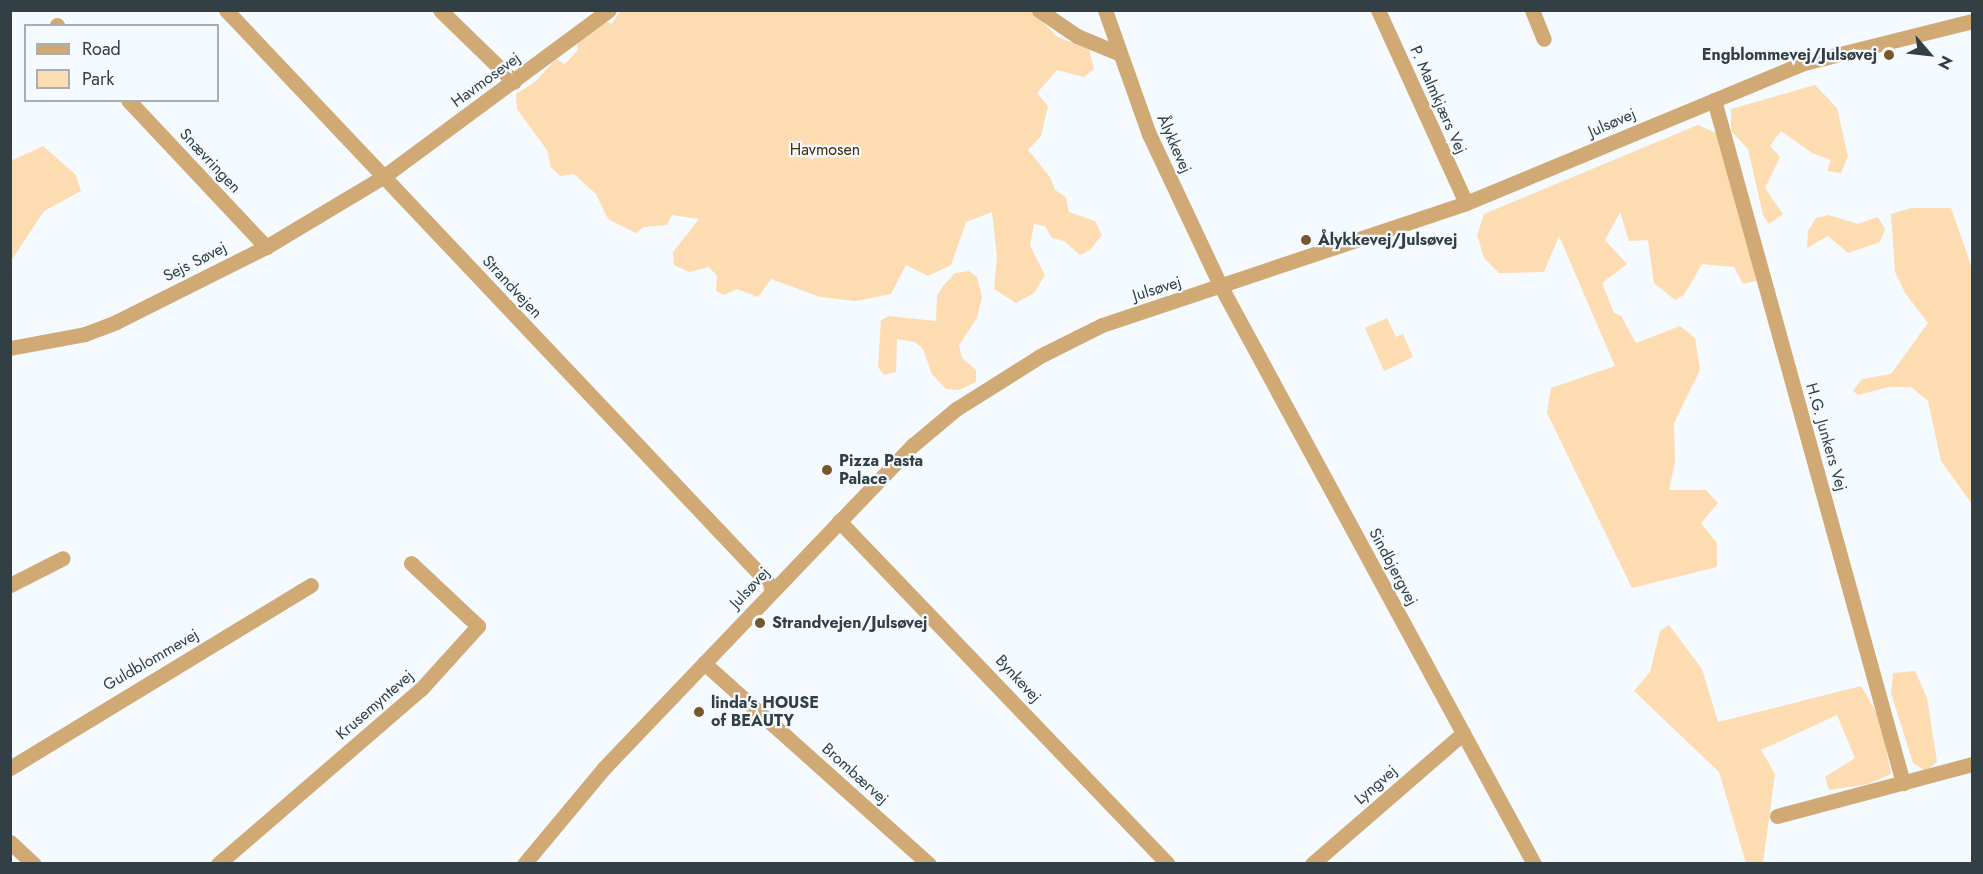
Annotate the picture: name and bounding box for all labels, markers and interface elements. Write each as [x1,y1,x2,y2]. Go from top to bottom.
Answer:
legend [24,24,219,102]
north arrow [1899,24,1959,84]
text: Road [82,36,121,62]
street label: P. Malmkjærs Vej [1406,43,1470,157]
place label: Engblommevej/Julsøvej [1702,45,1877,65]
street label: Havmosevej [448,48,524,112]
marker: Engblommevej/Julsøvej [1882,48,1896,62]
text: N [1932,52,1958,74]
text: Park [82,66,114,92]
street label: Julsøvej [1585,104,1639,142]
street label: Ålykkevej [1153,112,1195,176]
street label: Snævringen [175,125,245,197]
park label: Havmosen [790,140,860,160]
place label: Ålykkevej/Julsøvej [1318,230,1457,250]
marker: Ålykkevej/Julsøvej [1299,233,1313,247]
street label: Sejs Søvej [160,238,230,286]
street label: Strandvejen [478,252,546,322]
street label: Julsøvej [1130,273,1184,305]
street label: H.G. Junkers Vej [1801,381,1851,493]
place label: Pizza Pasta Palace [839,451,923,489]
marker: Pizza Pasta Palace [820,463,834,477]
street label: Sindbjergvej [1365,525,1421,609]
street label: Julsøvej [726,563,774,613]
place label: Strandvejen/Julsøvej [772,613,927,633]
marker: Strandvejen/Julsøvej [753,616,767,630]
street label: Guldblommevej [100,625,202,695]
street label: Bynkevej [991,651,1045,707]
street label: Krusemyntevej [332,666,418,744]
place label: linda's HOUSE of BEAUTY [711,693,819,731]
marker: linda's HOUSE of BEAUTY [692,705,706,719]
street label: Brombærvej [818,739,892,809]
street label: Lyngvej [1351,761,1401,809]

